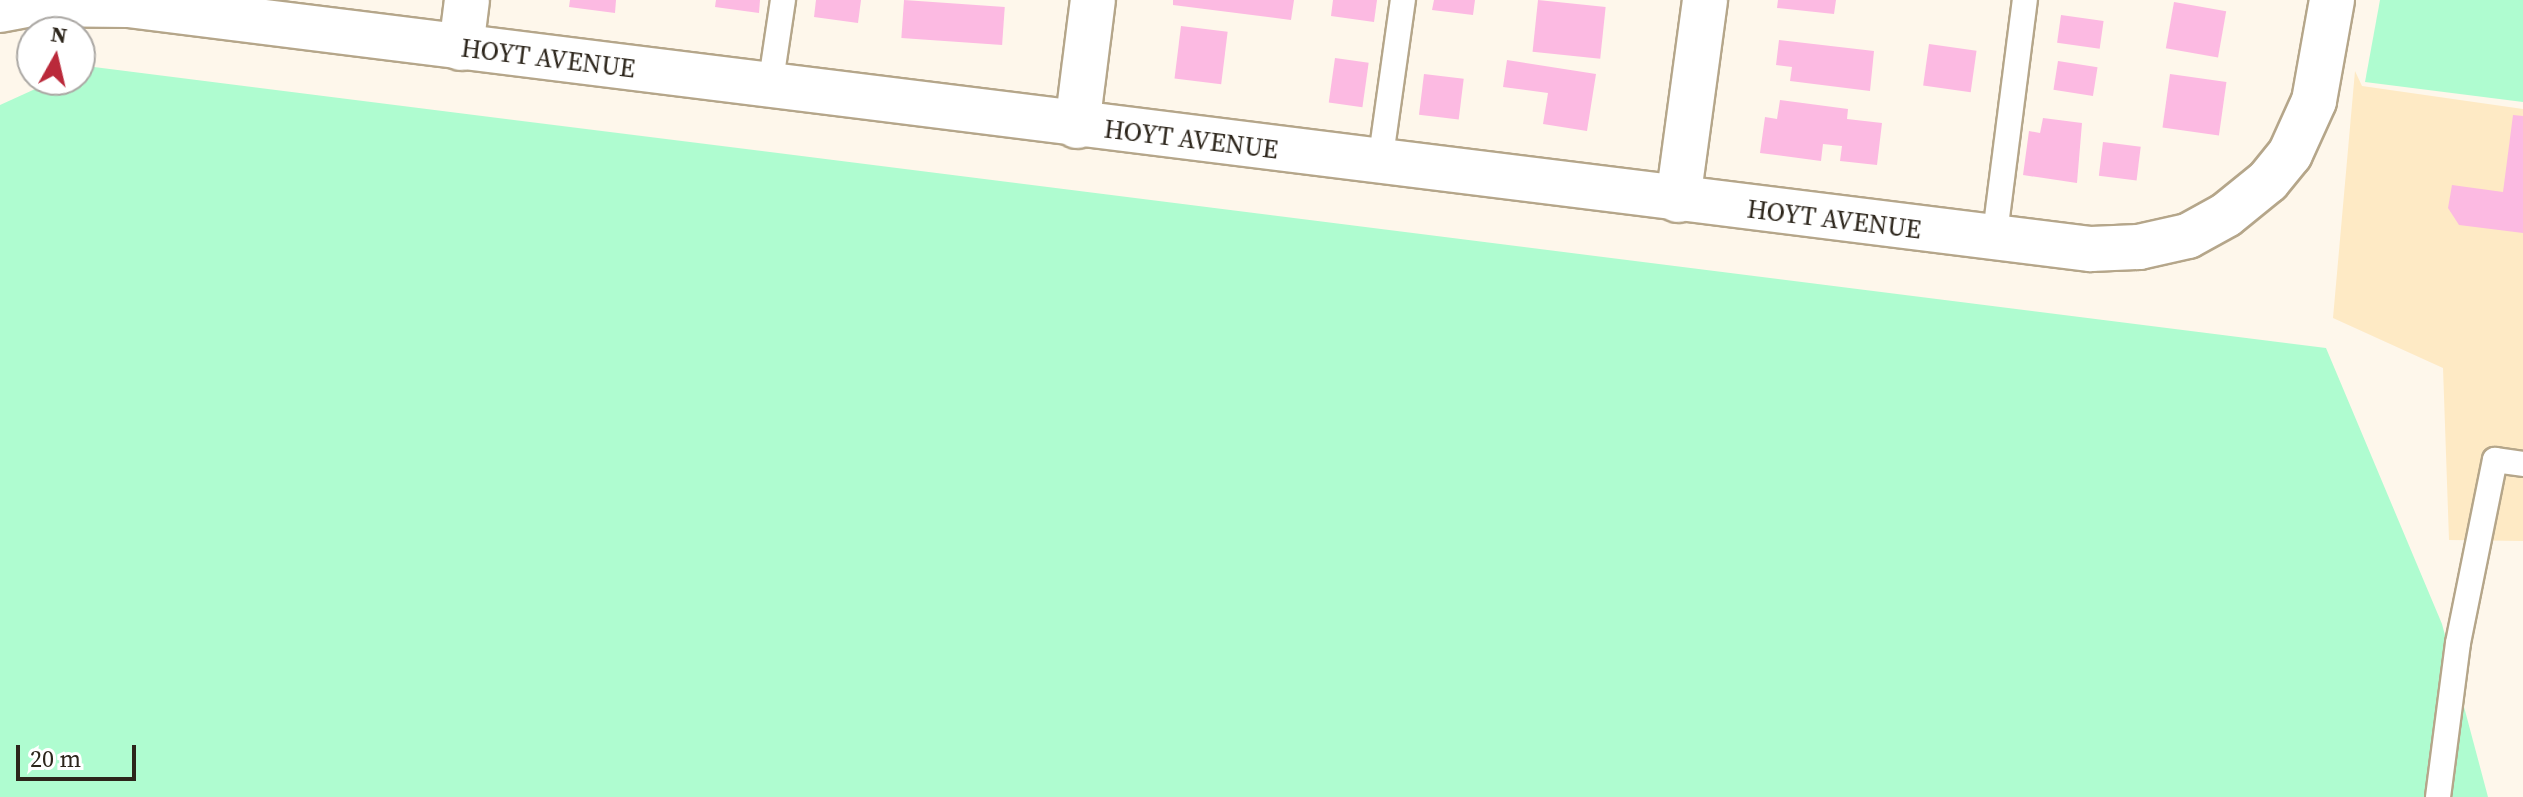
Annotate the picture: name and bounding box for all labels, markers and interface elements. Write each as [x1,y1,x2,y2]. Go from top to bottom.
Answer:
north arrow [16,16,96,96]
text: N [49,18,69,50]
street label: HOYT AVENUE [459,33,637,85]
street label: HOYT AVENUE [1102,114,1280,166]
street label: HOYT AVENUE [1745,194,1923,246]
scale bar [20,729,140,779]
text: 20 m [30,742,81,775]

